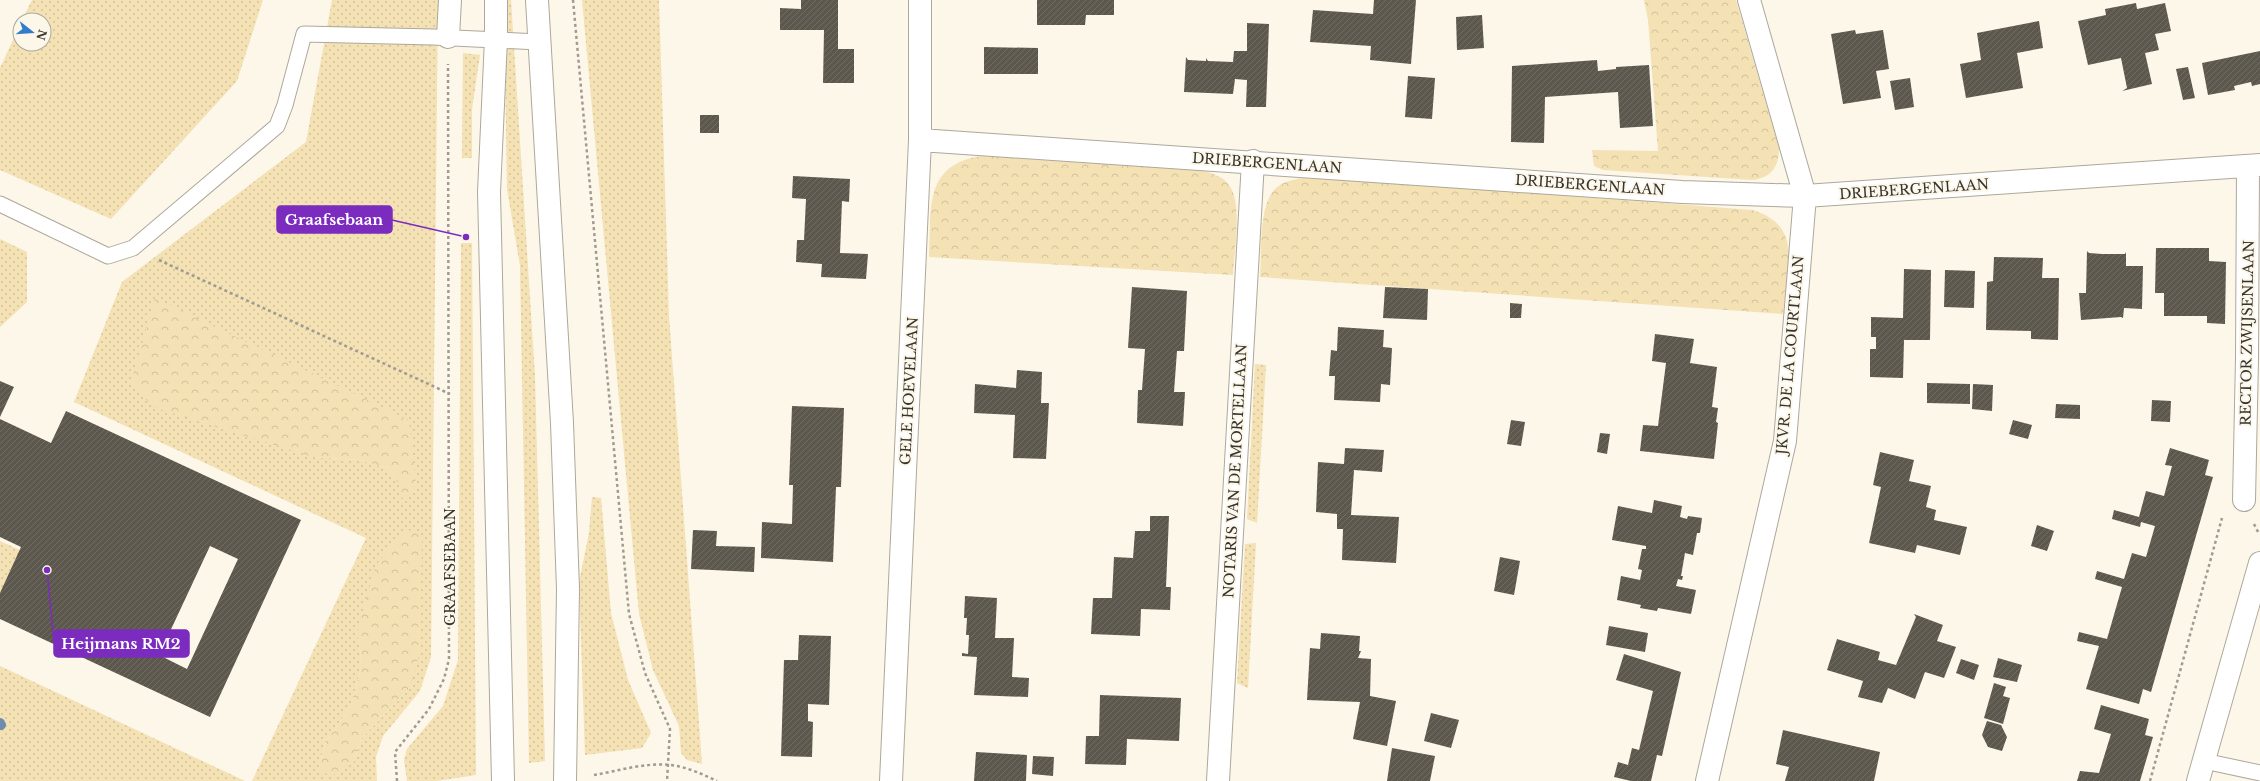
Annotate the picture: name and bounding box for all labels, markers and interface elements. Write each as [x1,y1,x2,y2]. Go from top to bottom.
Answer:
north arrow [12,12,52,52]
text: N [33,28,50,43]
street label: DRIEBERGENLAAN [1191,149,1343,177]
street label: DRIEBERGENLAAN [1514,171,1666,199]
street label: DRIEBERGENLAAN [1838,175,1990,203]
callout: Graafsebaan [277,206,392,233]
text: Graafsebaan [285,210,383,229]
street label: RECTOR ZWIJSENLAAN [2236,239,2258,426]
street label: JKVR. DE LA COURTLAAN [1772,254,1808,457]
street label: GELE HOEVELAAN [896,316,922,465]
street label: NOTARIS VAN DE MORTELLAAN [1219,343,1251,599]
street label: GRAAFSEBAAN [441,508,459,626]
callout: Heijmans RM2 [54,630,189,657]
text: Heijmans RM2 [61,634,181,653]

